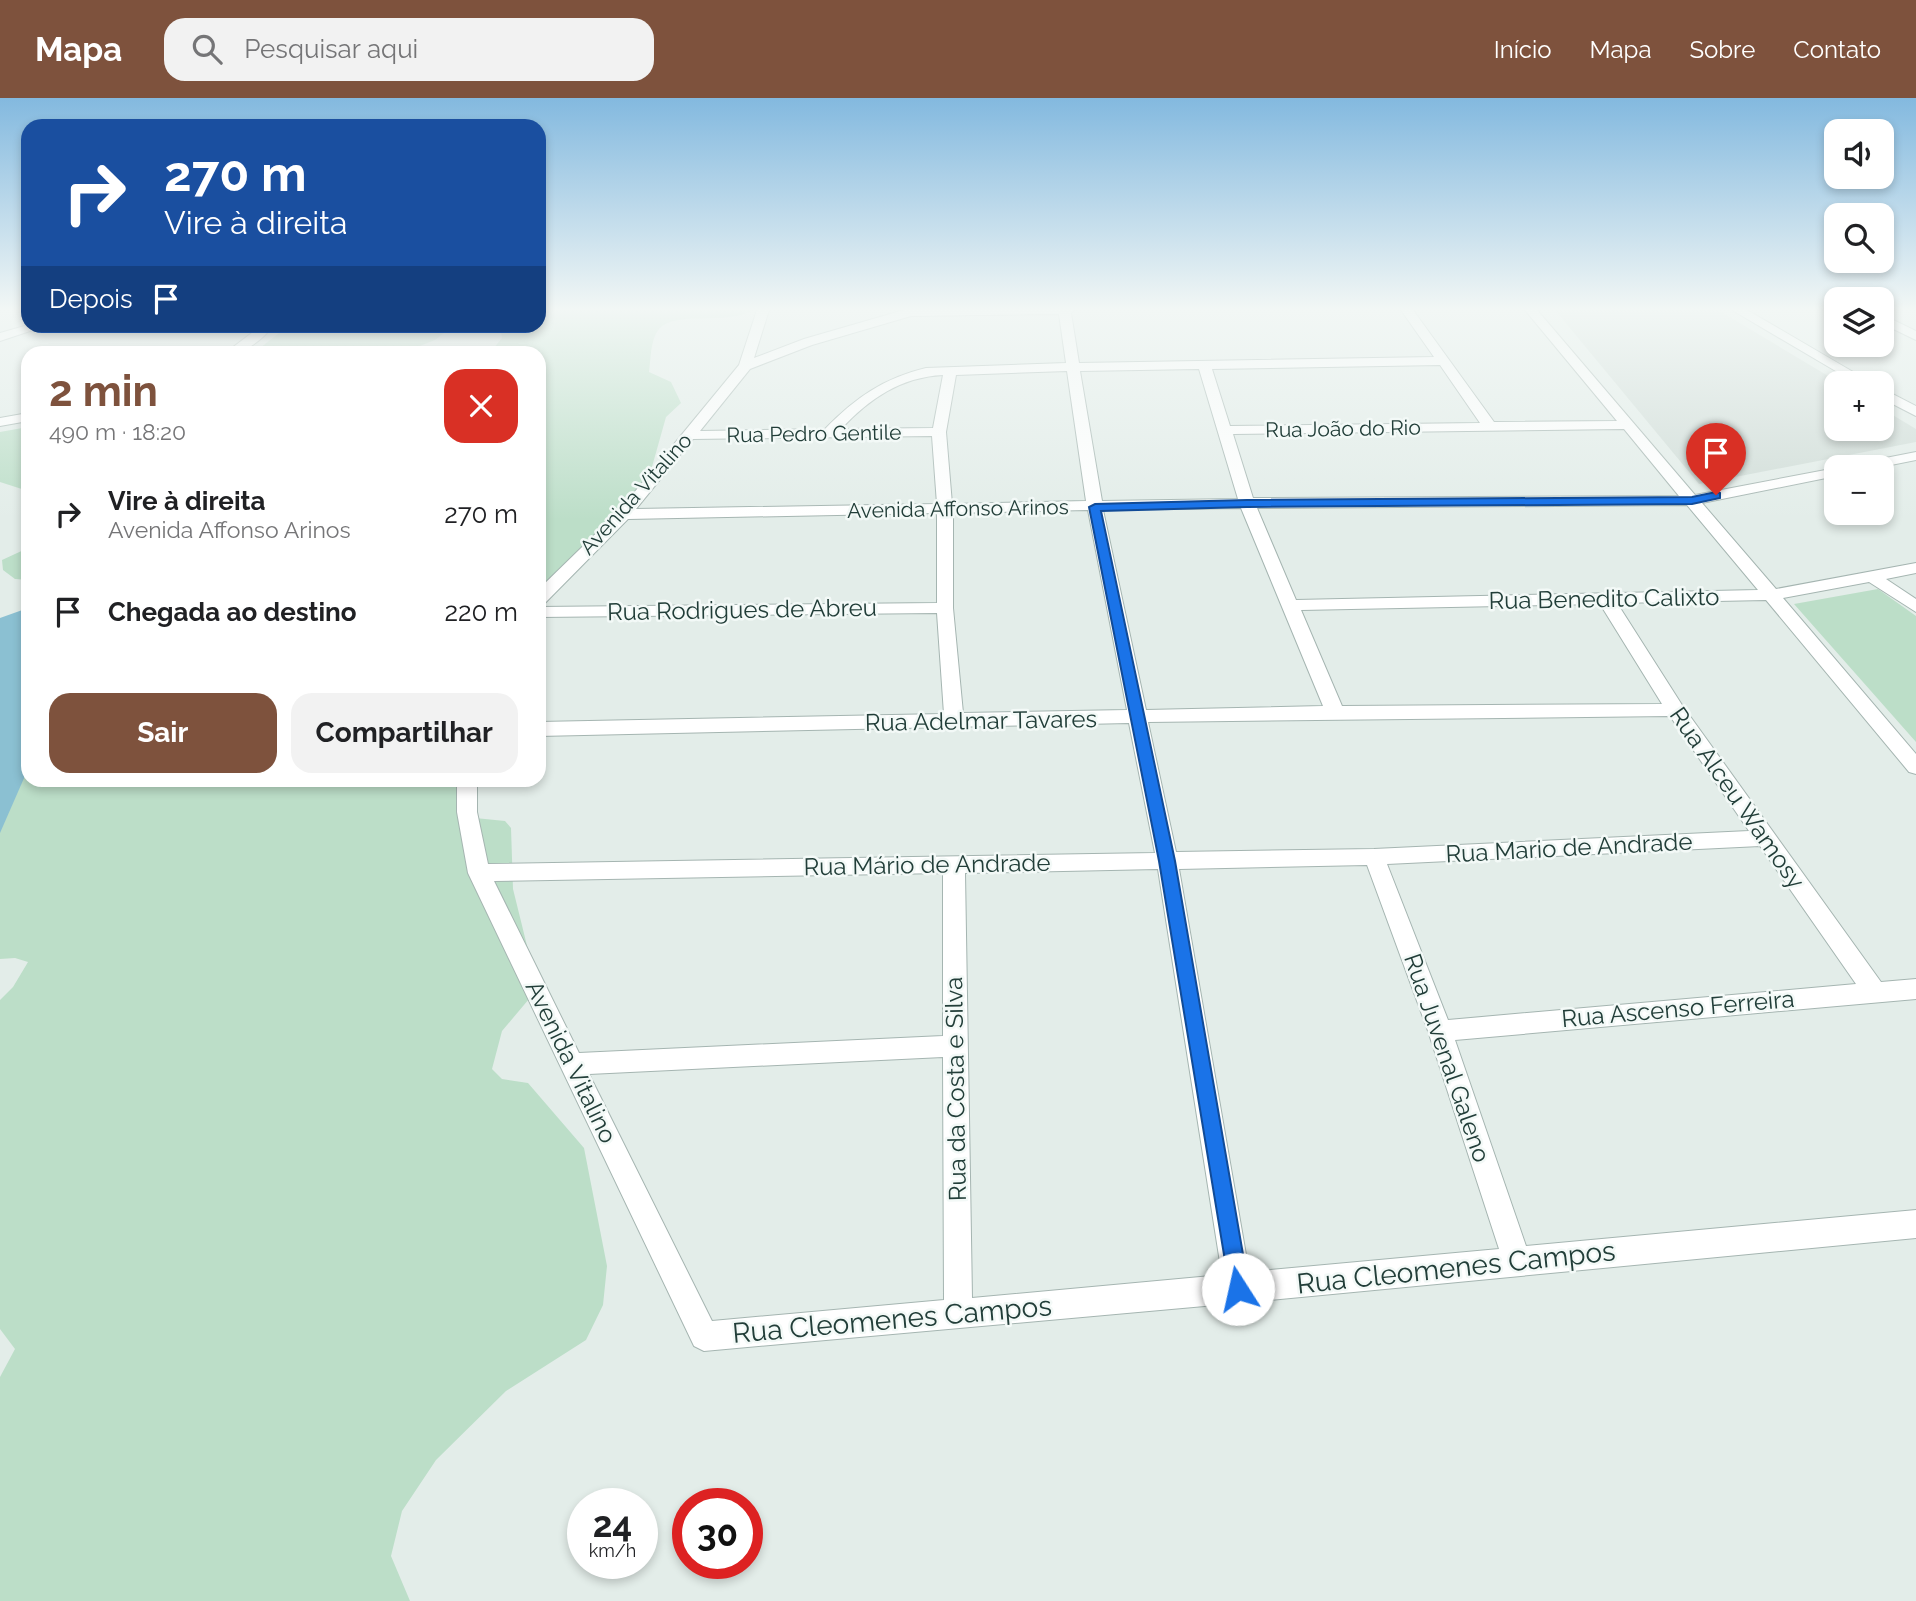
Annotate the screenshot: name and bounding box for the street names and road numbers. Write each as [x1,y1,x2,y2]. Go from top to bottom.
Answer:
street label: Rua João do Rio [1265,415,1421,442]
street label: Rua Pedro Gentile [726,419,902,448]
street label: Avenida Vitalino [574,428,697,560]
street label: Avenida Affonso Arinos [847,494,1069,523]
street label: Rua Benedito Calixto [1488,582,1720,615]
street label: Rua Rodrigues de Abreu [607,593,877,626]
street label: Rua Alceu Wamosy [1664,701,1811,894]
street label: Rua Adelmar Tavares [865,704,1097,737]
street label: Rua Mario de Andrade [1445,827,1693,868]
street label: Rua Mário de Andrade [803,848,1051,881]
street label: Rua Juvenal Galeno [1398,950,1497,1166]
street label: Avenida Vitalino [520,976,623,1148]
street label: Rua da Costa e Silva [939,977,972,1201]
street label: Rua Ascenso Ferreira [1560,984,1796,1033]
street label: Rua Cleomenes Campos [1295,1234,1617,1301]
street label: Rua Cleomenes Campos [731,1289,1053,1350]

